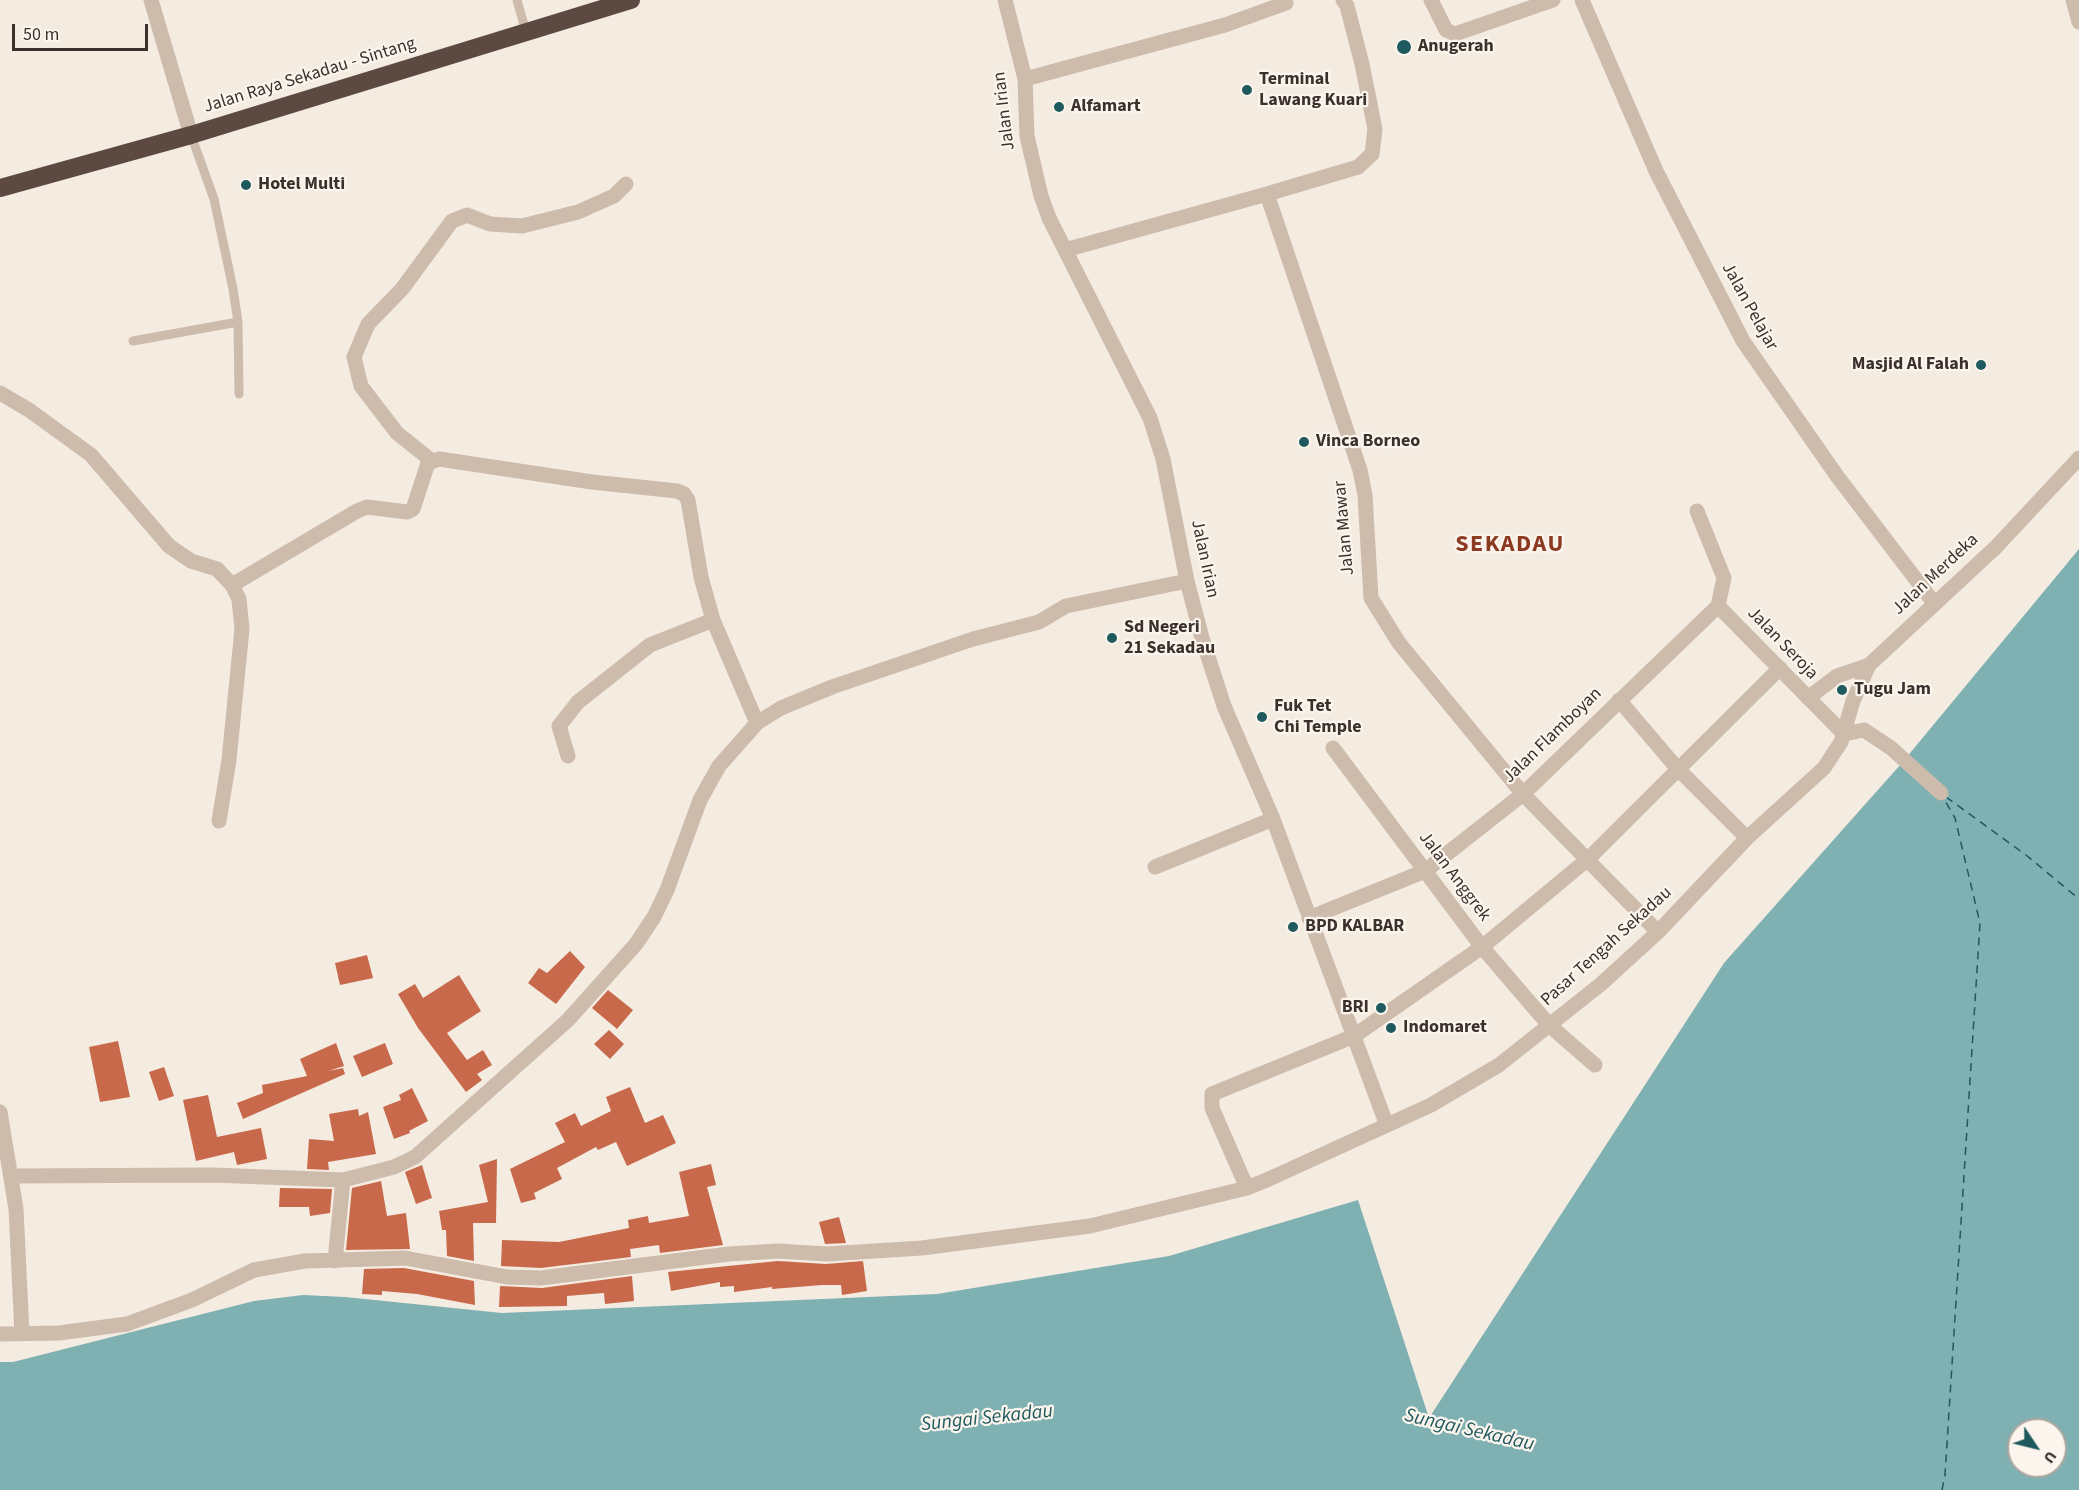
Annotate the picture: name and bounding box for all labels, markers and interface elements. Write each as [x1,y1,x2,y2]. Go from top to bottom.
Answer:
scale bar [15,12,152,50]
text: 50 m [23,22,59,47]
street label: Jalan Raya Sekadau - Sintang [201,33,419,119]
place label: Anugerah [1418,36,1494,58]
marker: Anugerah [1395,38,1413,56]
place label: Terminal Lawang Kuari [1259,69,1367,112]
street label: Jalan Irian [989,70,1021,152]
marker: Terminal Lawang Kuari [1240,83,1254,97]
place label: Alfamart [1071,96,1141,118]
marker: Alfamart [1052,100,1066,114]
place label: Hotel Multi [258,174,345,196]
marker: Hotel Multi [239,178,253,192]
street label: Jalan Pelajar [1716,259,1782,355]
place label: Masjid Al Falah [1852,354,1969,376]
marker: Masjid Al Falah [1974,358,1988,372]
place label: Vinca Borneo [1316,431,1420,453]
marker: Vinca Borneo [1297,435,1311,449]
street label: Jalan Mawar [1330,480,1360,576]
street label: Jalan Irian [1185,518,1223,600]
street label: Jalan Merdeka [1889,530,1983,620]
district label: SEKADAU [1455,532,1565,560]
street label: Jalan Seroja [1742,603,1822,685]
place label: Sd Negeri 21 Sekadau [1124,617,1215,660]
marker: Sd Negeri 21 Sekadau [1105,631,1119,645]
place label: Tugu Jam [1854,679,1931,701]
street label: Jalan Flamboyan [1499,683,1607,789]
marker: Tugu Jam [1835,683,1849,697]
place label: Fuk Tet Chi Temple [1274,696,1361,738]
marker: Fuk Tet Chi Temple [1255,710,1269,724]
street label: Jalan Anggrek [1413,828,1495,926]
street label: Pasar Tengah Sekadau [1537,883,1677,1011]
place label: BPD KALBAR [1305,916,1404,938]
marker: BPD KALBAR [1286,920,1300,934]
place label: BRI [1342,997,1369,1019]
marker: BRI [1374,1001,1388,1015]
place label: Indomaret [1403,1017,1487,1039]
marker: Indomaret [1384,1021,1398,1035]
water label: Sungai Sekadau [920,1400,1054,1438]
water label: Sungai Sekadau [1402,1404,1536,1458]
north arrow [2007,1418,2067,1478]
text: U [2038,1447,2062,1468]

